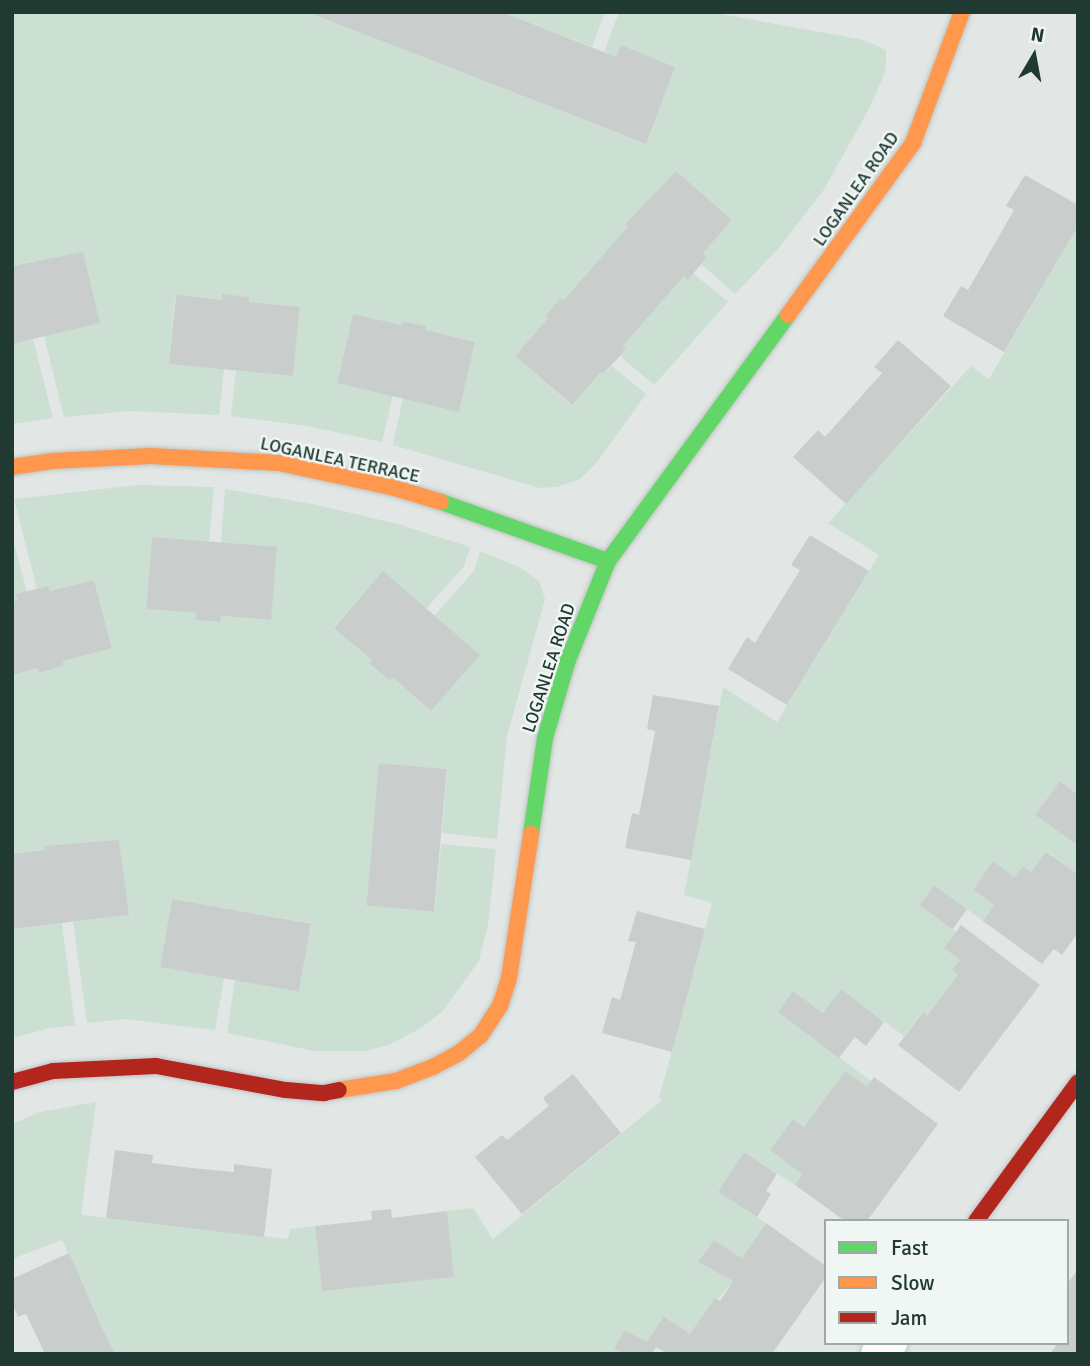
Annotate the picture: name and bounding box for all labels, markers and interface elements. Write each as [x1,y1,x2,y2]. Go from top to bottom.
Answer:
north arrow [999,21,1069,91]
text: N [1029,22,1046,48]
street label: LOGANLEA ROAD [809,128,903,250]
street label: LOGANLEA TERRACE [258,433,422,487]
street label: LOGANLEA ROAD [518,601,580,735]
legend [824,1219,1069,1345]
text: Fast [891,1235,928,1261]
text: Slow [891,1270,935,1296]
text: Jam [891,1305,927,1331]

